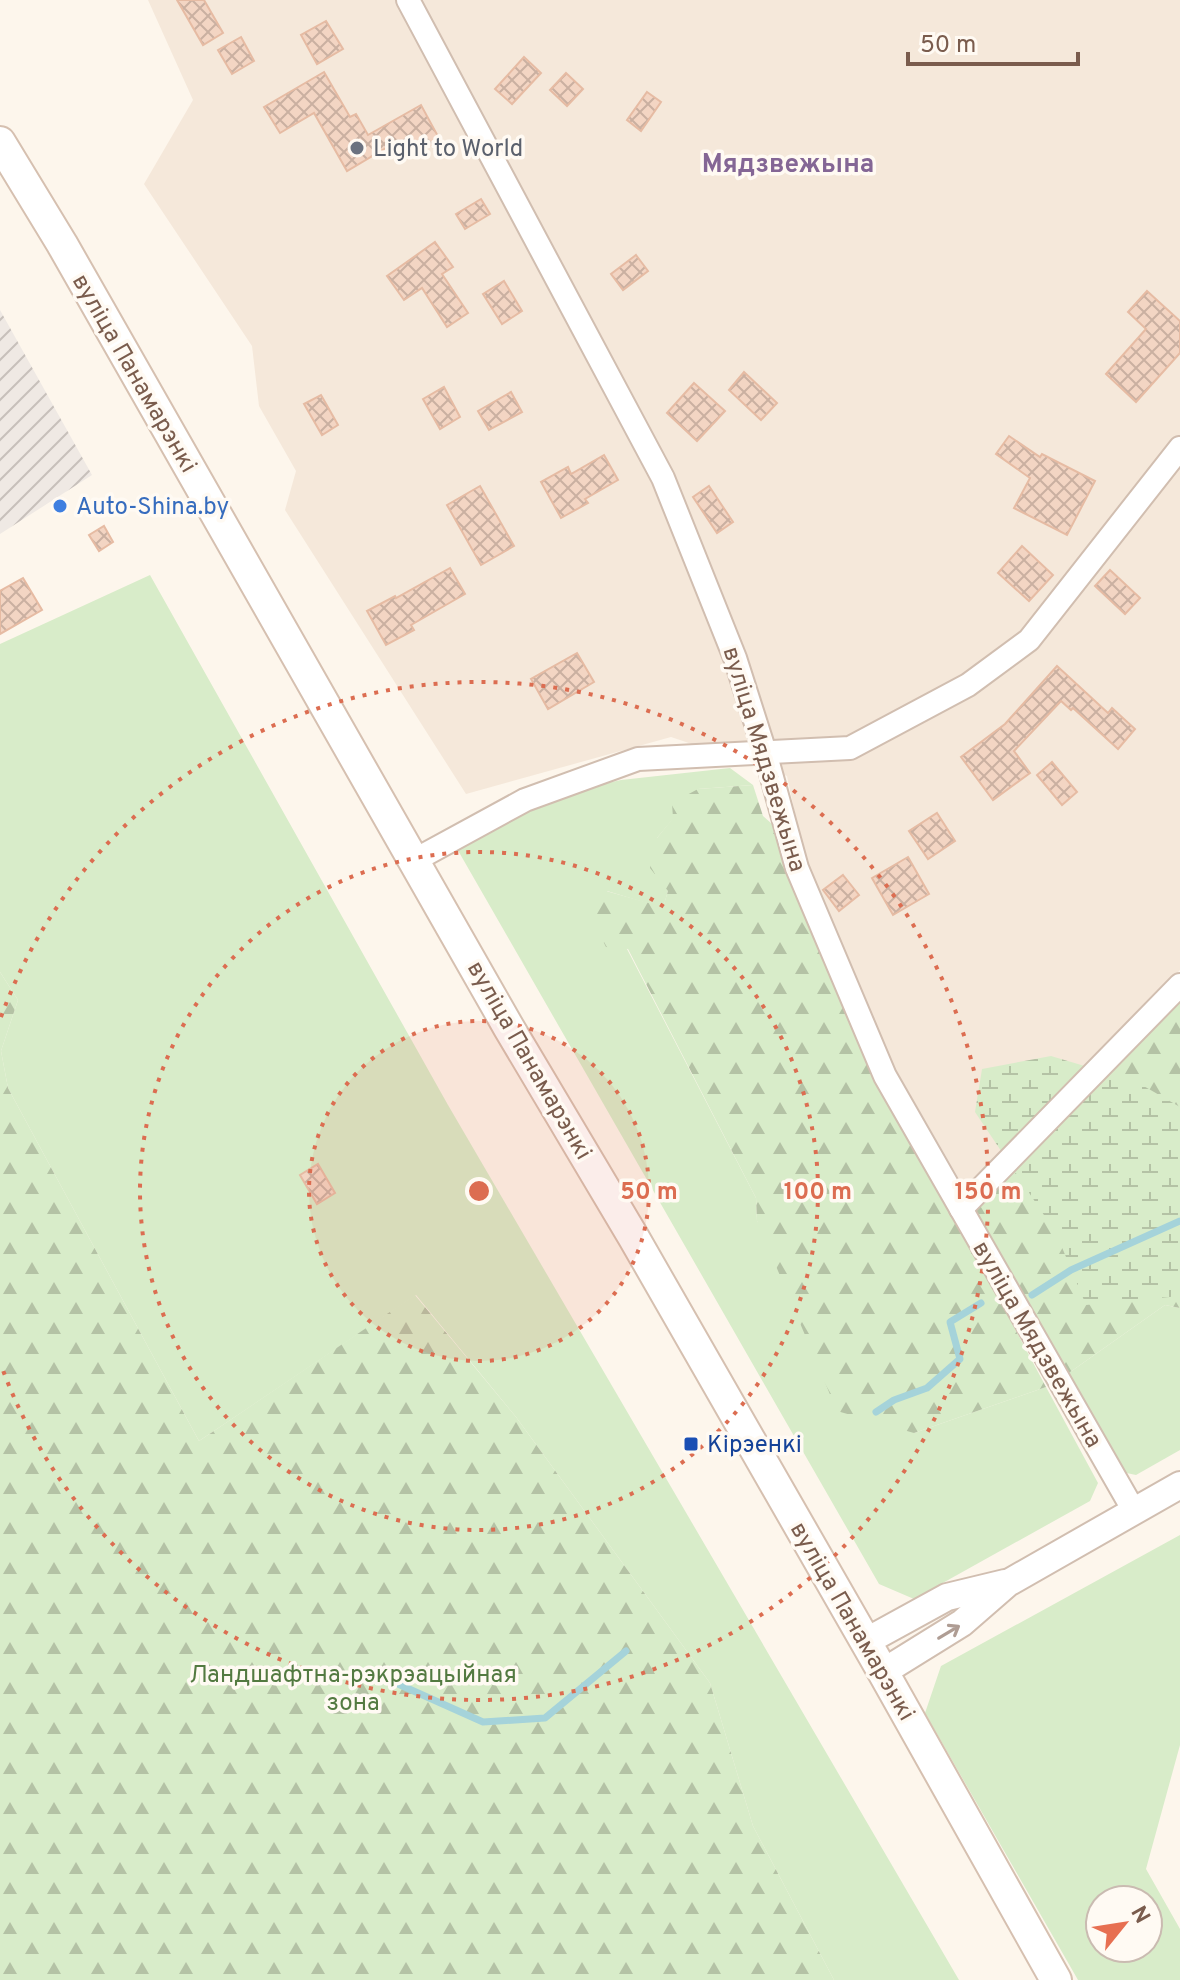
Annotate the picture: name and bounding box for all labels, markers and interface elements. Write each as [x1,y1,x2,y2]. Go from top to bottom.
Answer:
scale bar [908,16,1078,66]
text: 50 m [920,31,976,61]
place label: Light to World [373,135,523,165]
marker: Light to World [348,139,366,157]
district label: Мядзвежына [702,149,874,182]
street label: вуліца Панамарэнкі [64,269,202,479]
place label: Auto-Shina.by [76,493,229,523]
marker: Auto-Shina.by [51,497,69,515]
street label: вуліца Мядзвежына [715,643,812,876]
street label: вуліца Панамарэнкі [459,956,597,1166]
centre of rings [465,1177,493,1205]
text: 50 m [620,1178,678,1208]
text: 100 m [784,1178,852,1208]
text: 150 m [954,1178,1022,1208]
street label: вуліца Мядзвежына [965,1236,1108,1454]
place label: Кірэенкі [707,1431,802,1461]
marker: Кірэенкі [682,1435,700,1453]
street label: вуліца Панамарэнкі [782,1517,920,1727]
one-way arrow [937,1623,960,1639]
park label: Ландшафтна-рэкрэацыйная зона [189,1661,517,1719]
north arrow [1084,1884,1164,1964]
text: N [1124,1902,1155,1929]

